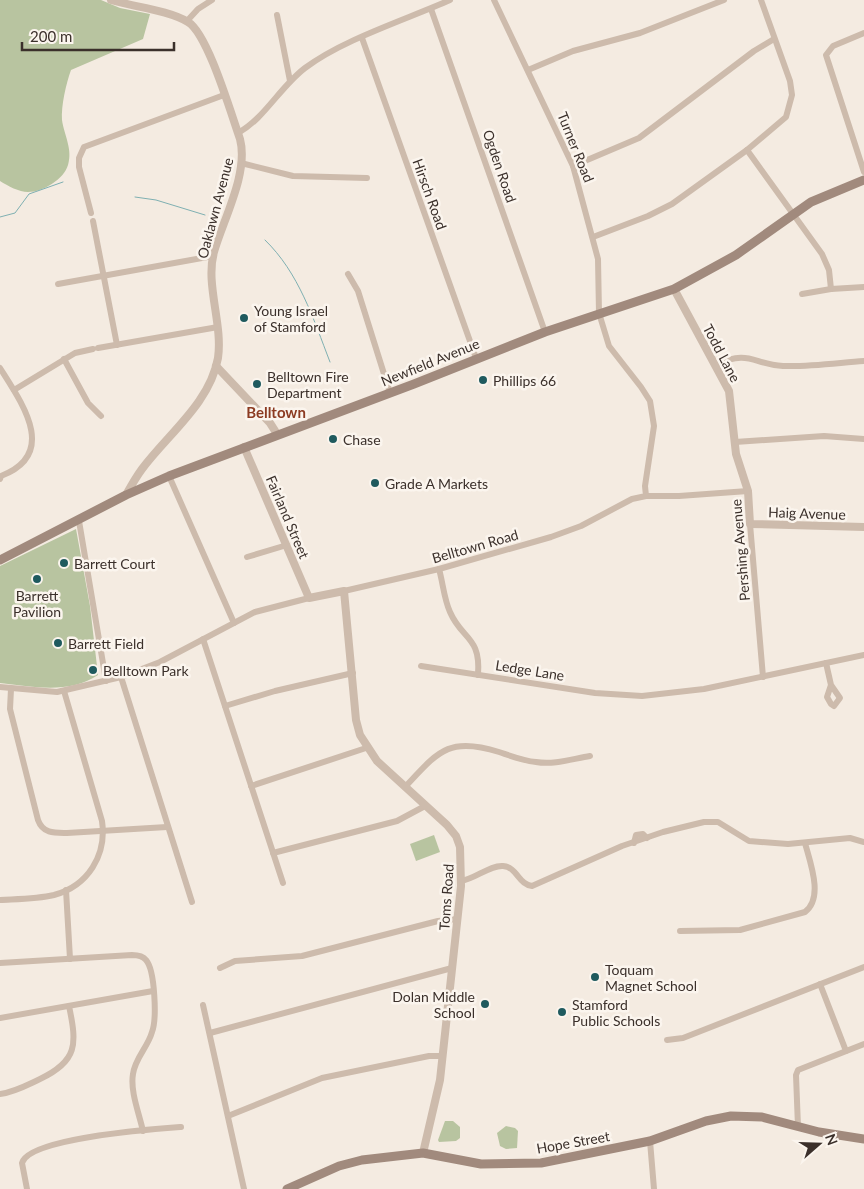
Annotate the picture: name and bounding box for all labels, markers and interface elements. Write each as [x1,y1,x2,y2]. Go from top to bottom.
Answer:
scale bar [22,20,175,52]
text: 200 m [30,27,72,45]
street label: Turner Road [554,109,598,185]
street label: Ogden Road [480,127,520,205]
street label: Oaklawn Avenue [193,156,237,260]
street label: Hirsch Road [409,156,451,232]
place label: Young Israel of Stamford [254,302,328,335]
marker: Young Israel of Stamford [238,312,250,324]
street label: Todd Lane [700,321,744,385]
street label: Newfield Avenue [378,334,482,390]
place label: Belltown Fire Department [267,368,349,401]
place label: Phillips 66 [493,372,556,389]
marker: Phillips 66 [477,374,489,386]
marker: Belltown Fire Department [251,378,263,390]
district label: Belltown [246,403,306,421]
place label: Chase [343,431,381,448]
marker: Chase [327,433,339,445]
street label: Fairland Street [263,473,313,561]
place label: Grade A Markets [385,475,488,492]
marker: Grade A Markets [369,477,381,489]
street label: Pershing Avenue [727,498,753,602]
street label: Haig Avenue [768,503,846,523]
street label: Belltown Road [430,526,520,566]
place label: Barrett Court [74,555,155,572]
marker: Barrett Court [58,557,70,569]
marker: Barrett Pavilion [31,573,43,585]
place label: Barrett Pavilion [13,587,61,620]
place label: Barrett Field [68,635,144,652]
marker: Barrett Field [52,637,64,649]
street label: Ledge Lane [494,656,566,684]
place label: Belltown Park [103,662,189,679]
marker: Belltown Park [87,664,99,676]
street label: Toms Road [435,863,457,931]
place label: Toquam Magnet School [605,961,697,994]
marker: Toquam Magnet School [589,971,601,983]
place label: Dolan Middle School [392,988,475,1021]
place label: Stamford Public Schools [572,996,660,1029]
marker: Dolan Middle School [479,998,491,1010]
marker: Stamford Public Schools [556,1006,568,1018]
north arrow [794,1119,844,1169]
street label: Hope Street [535,1127,611,1157]
text: N [822,1131,842,1147]

